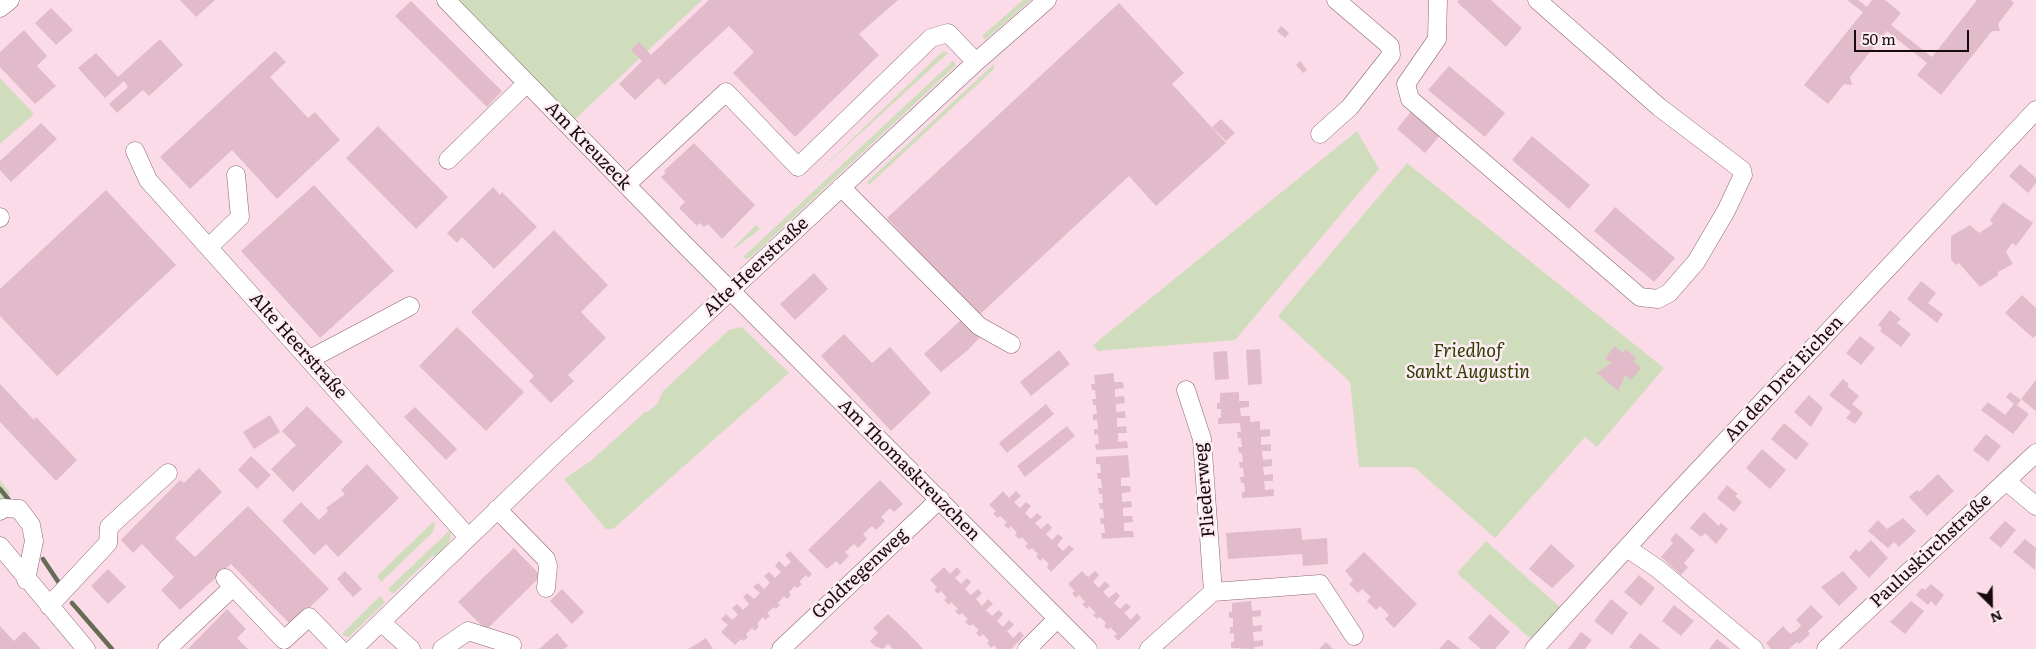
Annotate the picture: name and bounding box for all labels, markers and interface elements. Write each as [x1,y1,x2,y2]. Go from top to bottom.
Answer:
scale bar [1856,20,1971,52]
text: 50 m [1862,27,1896,50]
street label: Am Kreuzeck [540,97,636,195]
street label: Alte Heerstraße [699,213,813,321]
street label: Alte Heerstraße [245,288,351,404]
street label: An den Drei Eichen [1720,312,1848,446]
park label: Friedhof Sankt Augustin [1406,341,1530,384]
street label: Am Thomaskreuzchen [834,395,984,545]
street label: Fliederweg [1190,442,1220,538]
street label: Pauluskirchstraße [1866,489,1996,613]
street label: Goldregenweg [808,524,912,624]
north arrow [1966,579,2016,629]
text: N [1988,606,2006,629]

